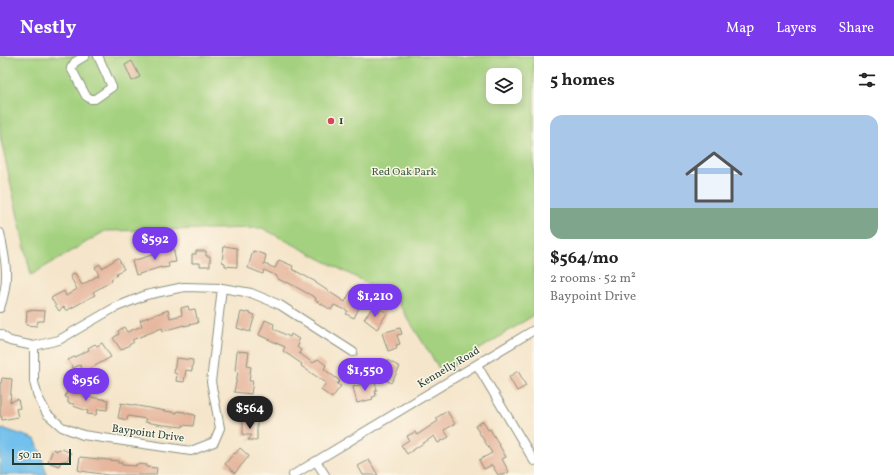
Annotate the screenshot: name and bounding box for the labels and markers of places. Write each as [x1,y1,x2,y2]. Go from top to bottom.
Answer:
place label: 1 [339,114,343,129]
marker: 1 [326,116,336,126]
pin: $592 [131,227,179,261]
pin: $1,210 [342,284,408,318]
pin: $1,550 [332,358,398,392]
pin: $956 [62,368,110,402]
pin: $564 [226,396,274,430]

